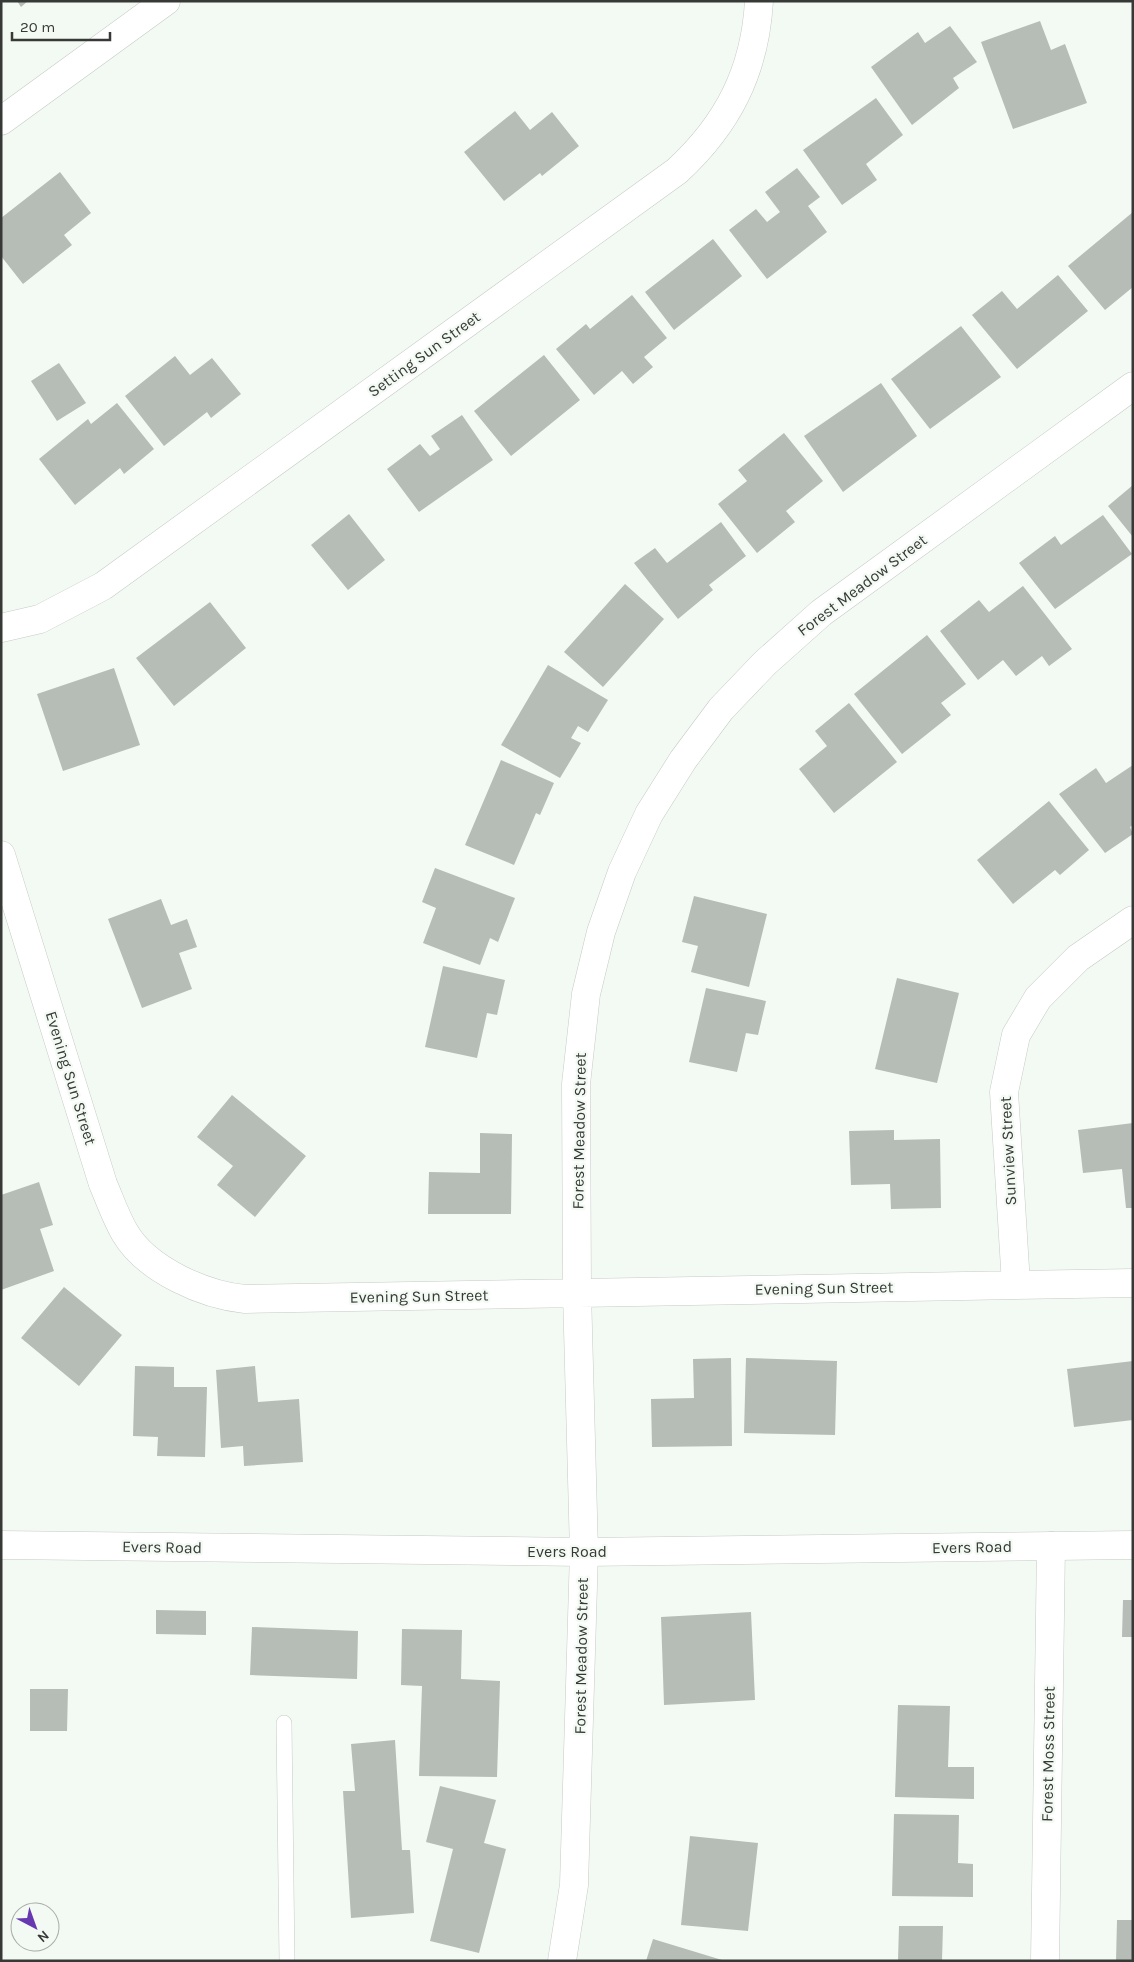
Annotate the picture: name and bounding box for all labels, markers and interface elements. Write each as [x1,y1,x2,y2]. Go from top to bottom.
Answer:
scale bar [12,10,110,42]
text: 20 m [20,18,55,36]
street label: Setting Sun Street [364,307,484,401]
street label: Forest Meadow Street [794,530,930,640]
street label: Evening Sun Street [42,1009,100,1147]
street label: Forest Meadow Street [568,1052,590,1210]
street label: Sunview Street [996,1096,1020,1206]
street label: Evening Sun Street [754,1277,894,1299]
street label: Evening Sun Street [349,1285,489,1307]
street label: Evers Road [122,1537,202,1557]
street label: Evers Road [932,1537,1012,1557]
street label: Evers Road [527,1542,607,1561]
street label: Forest Meadow Street [570,1577,592,1735]
street label: Forest Moss Street [1037,1686,1059,1822]
north arrow [10,1902,60,1952]
text: N [34,1927,53,1946]

